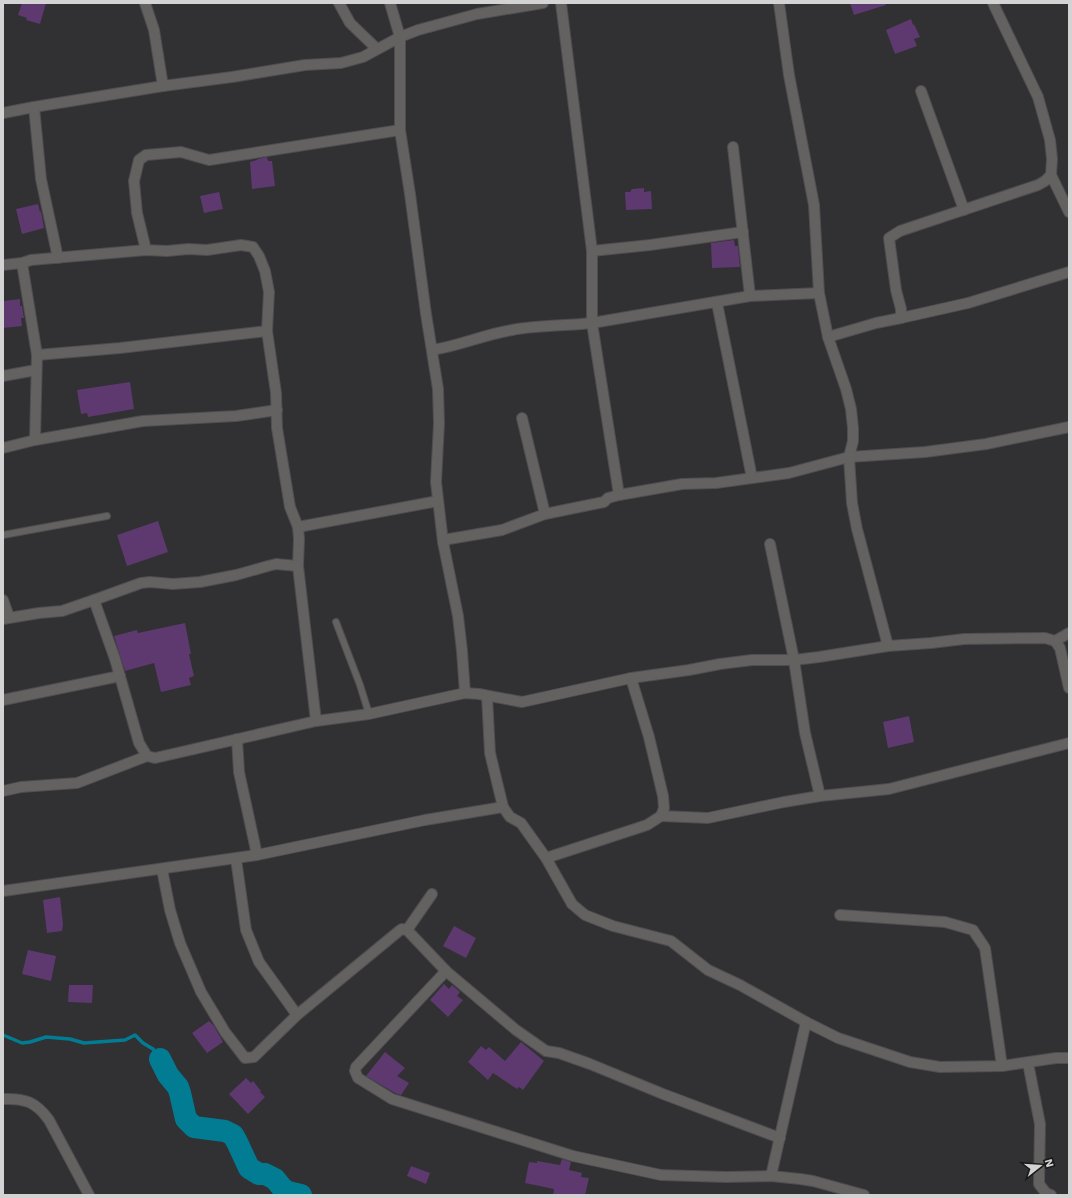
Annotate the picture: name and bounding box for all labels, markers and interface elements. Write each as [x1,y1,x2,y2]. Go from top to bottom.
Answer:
north arrow [1020,1146,1060,1186]
text: N [1042,1157,1056,1169]

